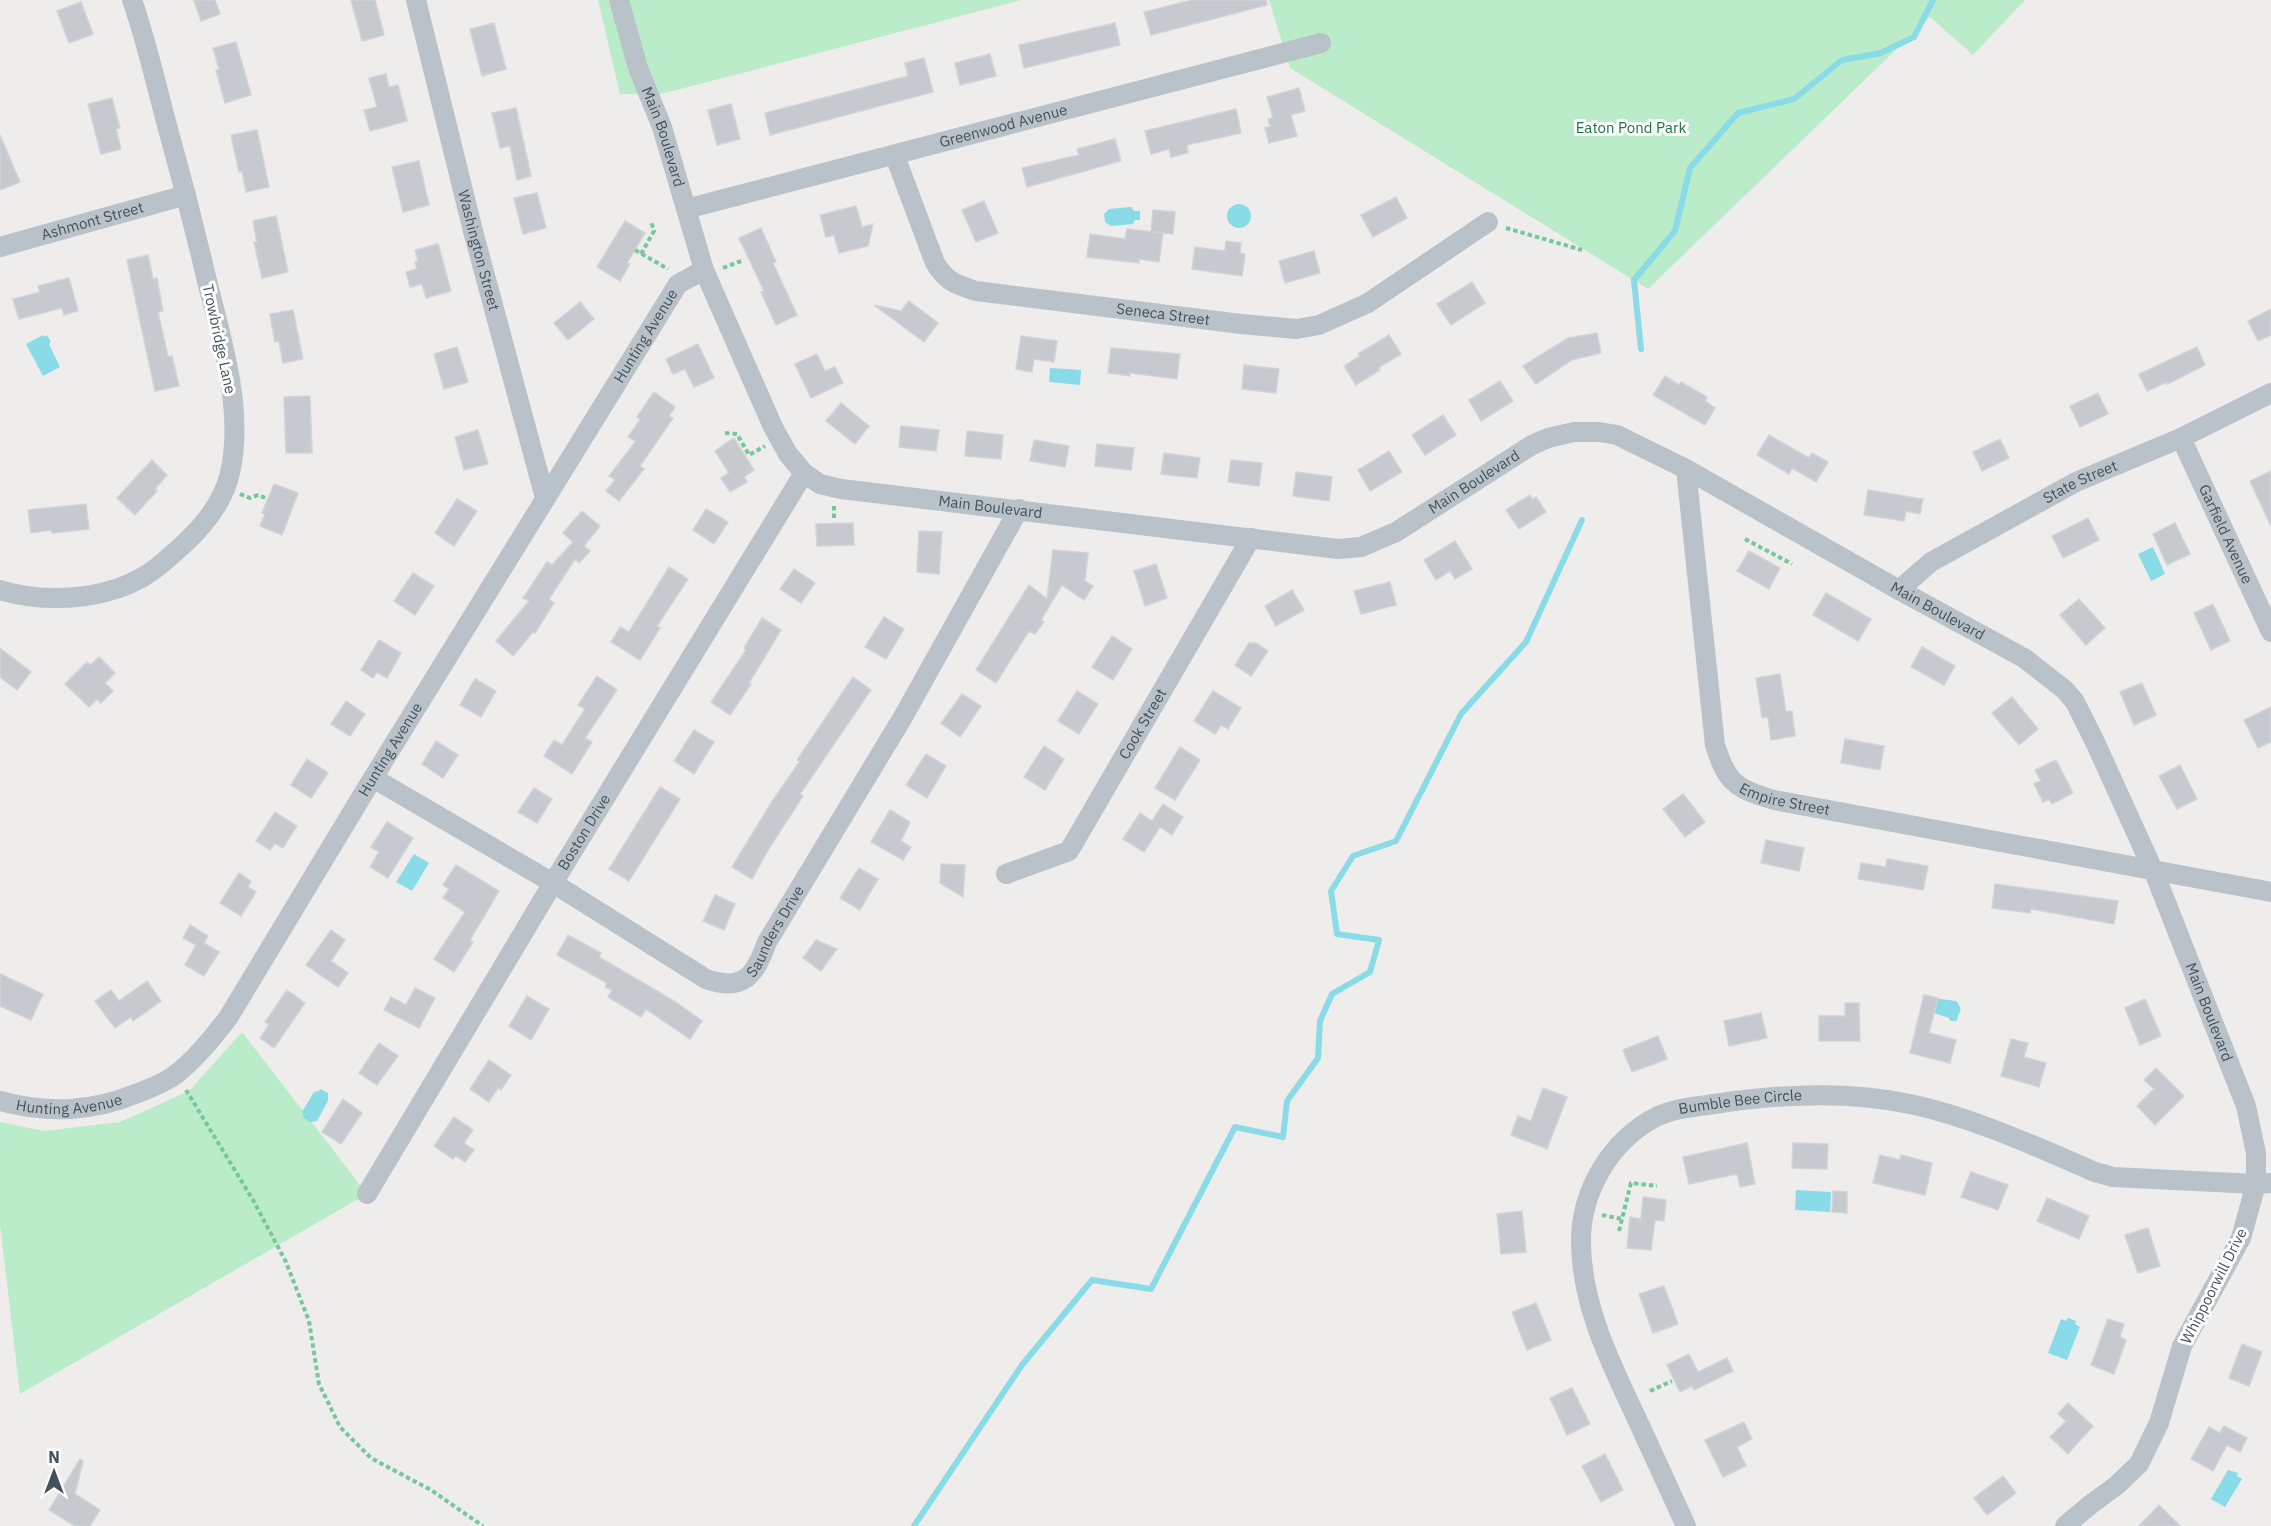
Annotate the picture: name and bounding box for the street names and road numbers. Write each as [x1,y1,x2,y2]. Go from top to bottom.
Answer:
street label: Main Boulevard [638,84,689,189]
street label: Greenwood Avenue [937,100,1069,151]
street label: Washington Street [454,188,504,313]
street label: Ashmont Street [39,197,146,244]
street label: Trowbridge Lane [199,282,240,396]
street label: Hunting Avenue [609,285,682,386]
street label: Seneca Street [1115,299,1211,329]
street label: Main Boulevard [1425,446,1523,518]
street label: State Street [2039,456,2120,507]
street label: Garfield Avenue [2195,481,2257,587]
street label: Main Boulevard [937,491,1043,522]
street label: Main Boulevard [1887,577,1988,644]
street label: Cook Street [1114,685,1170,763]
street label: Hunting Avenue [354,699,426,800]
street label: Empire Street [1736,778,1832,819]
street label: Boston Drive [553,790,614,874]
street label: Saunders Drive [742,882,808,981]
street label: Main Boulevard [2182,960,2237,1064]
street label: Bumble Bee Circle [1677,1085,1803,1118]
street label: Hunting Avenue [15,1090,124,1118]
street label: Whippoorwill Drive [2176,1225,2251,1347]

